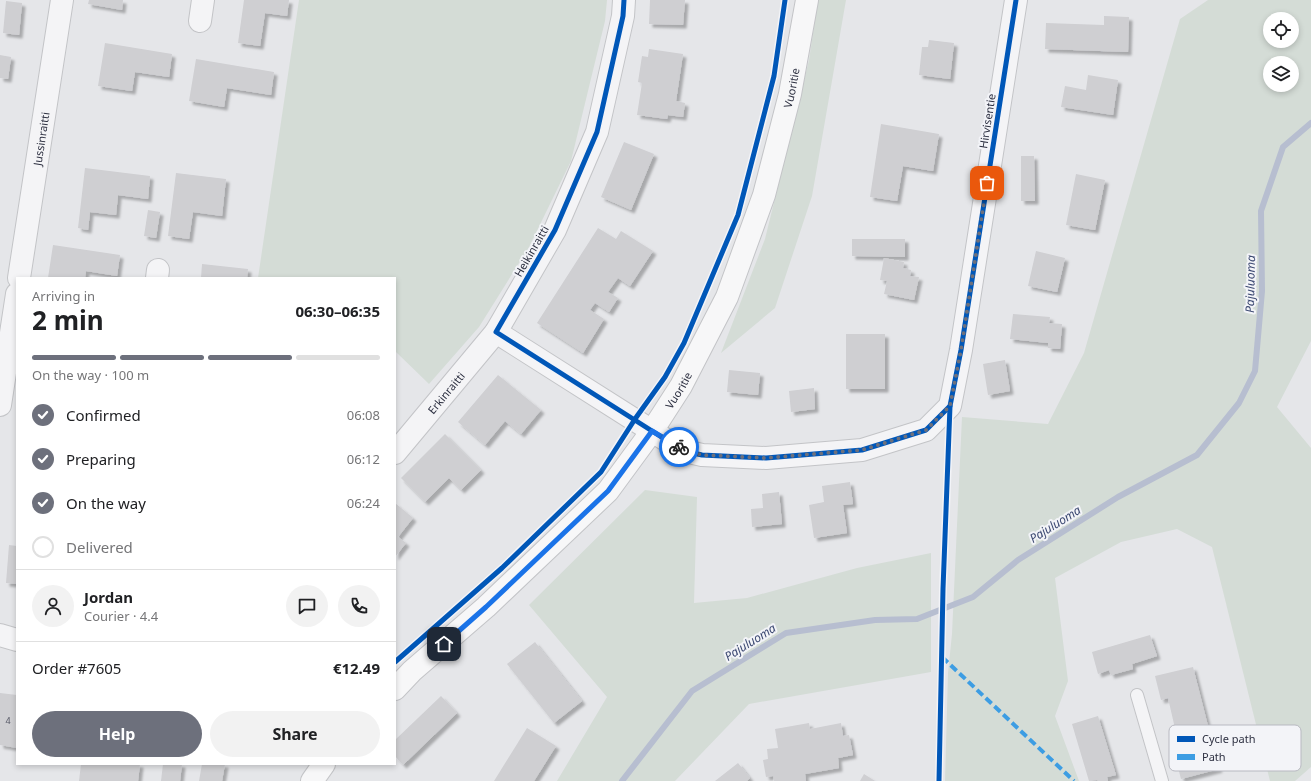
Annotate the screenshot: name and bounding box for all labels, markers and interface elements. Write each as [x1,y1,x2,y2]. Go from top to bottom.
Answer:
map controls [1263,12,1299,92]
button: locate [1263,12,1299,48]
button: layers [1263,56,1299,92]
street label: Vuoritie [779,67,802,109]
street label: Hirvisentie [975,93,999,149]
street label: Jussinraitti [29,111,52,168]
pin [970,166,1004,200]
icon: bag [976,172,998,194]
street label: Heikinraitti [510,223,552,279]
water label: Pajuluoma [1241,255,1259,313]
text: Arriving in [32,287,95,305]
text: 06:30–06:35 [295,301,380,321]
text: 2 min [32,302,104,338]
text: On the way · 100 m [32,366,149,384]
street label: Erkinraitti [424,368,468,416]
street label: Vuoritie [661,369,695,411]
icon: check [32,404,54,426]
text: Confirmed [66,405,141,425]
text: 06:08 [347,406,380,424]
courier [659,427,699,467]
icon: bike [668,436,690,458]
icon: check [32,448,54,470]
text: Preparing [66,449,136,469]
text: 06:12 [347,450,380,468]
icon: check [32,492,54,514]
text: On the way [66,493,146,513]
text: 06:24 [347,494,380,512]
water label: Pajuluoma [1026,501,1084,547]
text: Delivered [66,537,133,557]
button: person [32,585,74,627]
button: chat [286,585,328,627]
button: phone [338,585,380,627]
text: Jordan [84,587,133,607]
text: Courier · 4.4 [84,607,158,625]
water label: Pajuluoma [721,619,779,665]
pin [427,627,461,661]
icon: home [433,633,455,655]
text: Order #7605 [32,658,121,678]
text: €12.49 [333,658,380,678]
button: Help [32,711,202,757]
button: Share [210,711,380,757]
house number: 4 [5,714,11,727]
legend [1169,725,1301,771]
text: Cycle path [1202,731,1255,746]
text: Path [1202,749,1226,764]

